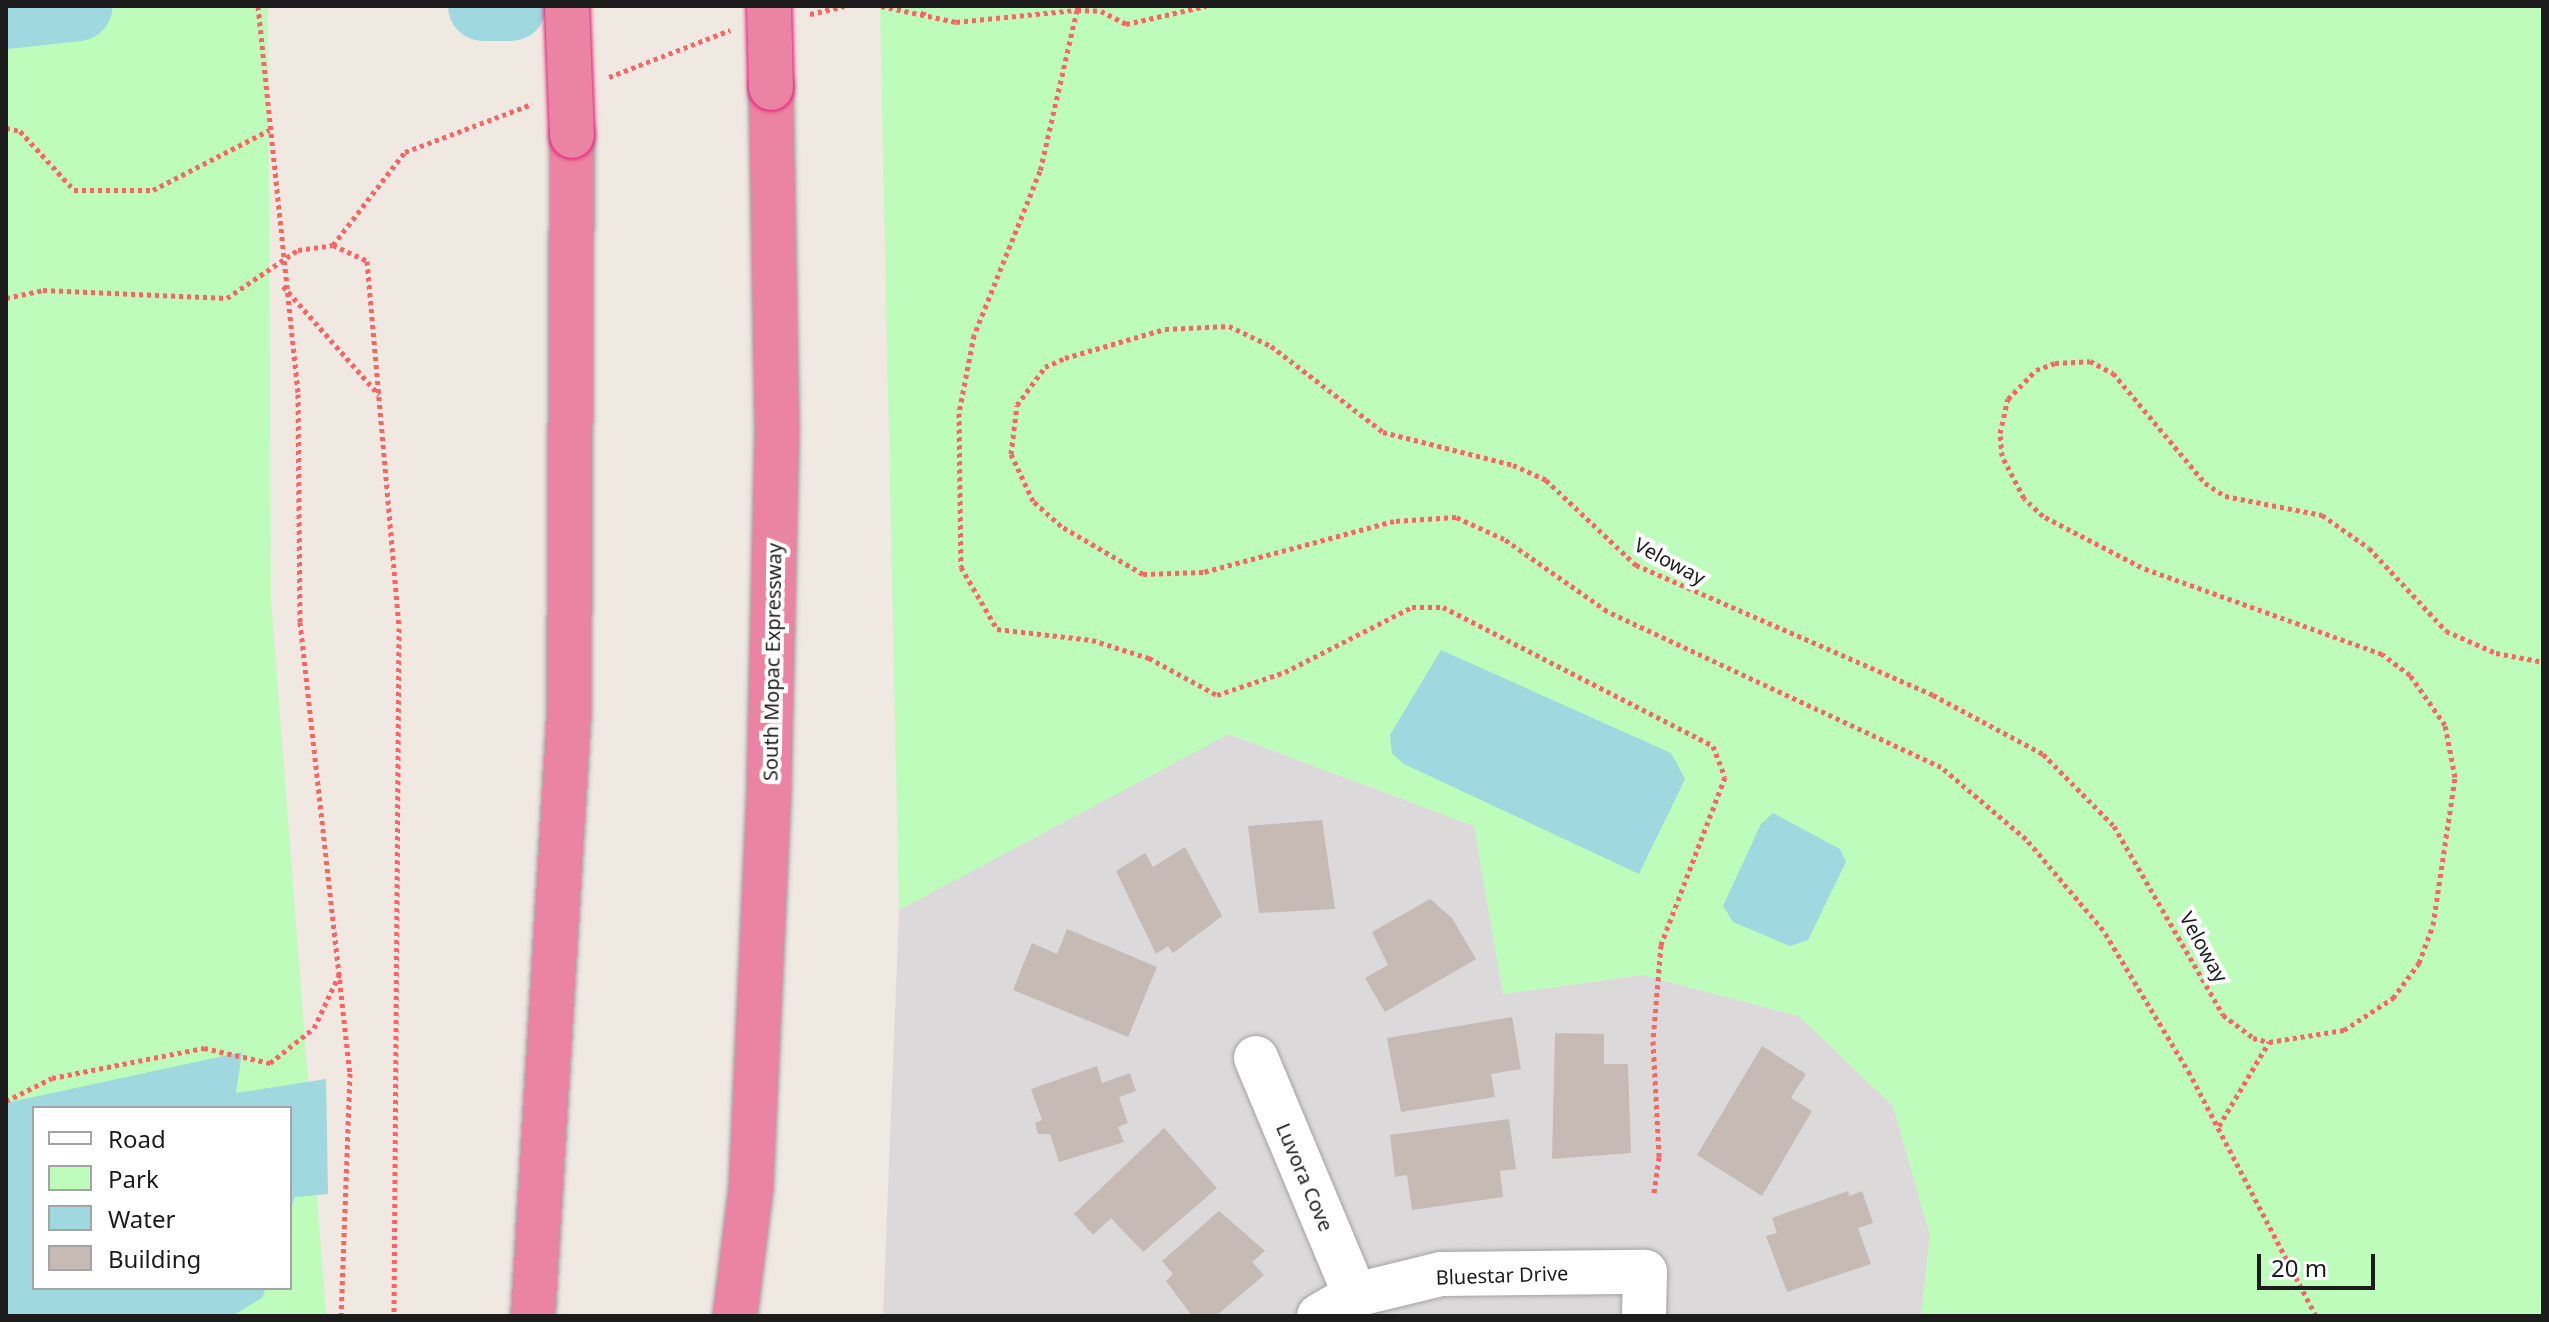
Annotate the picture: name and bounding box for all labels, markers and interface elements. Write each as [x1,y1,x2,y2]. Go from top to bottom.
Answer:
street label: Veloway [1630,532,1710,590]
street label: South Mopac Expressway [758,543,786,781]
street label: Veloway [2175,908,2233,986]
legend [32,1106,292,1290]
street label: Luvora Cove [1271,1119,1339,1235]
text: Road [108,1122,166,1155]
text: Park [108,1162,159,1195]
text: Water [108,1202,175,1235]
scale bar [2261,1238,2379,1288]
text: Building [108,1242,201,1275]
text: 20 m [2271,1251,2327,1284]
street label: Bluestar Drive [1435,1261,1569,1289]

